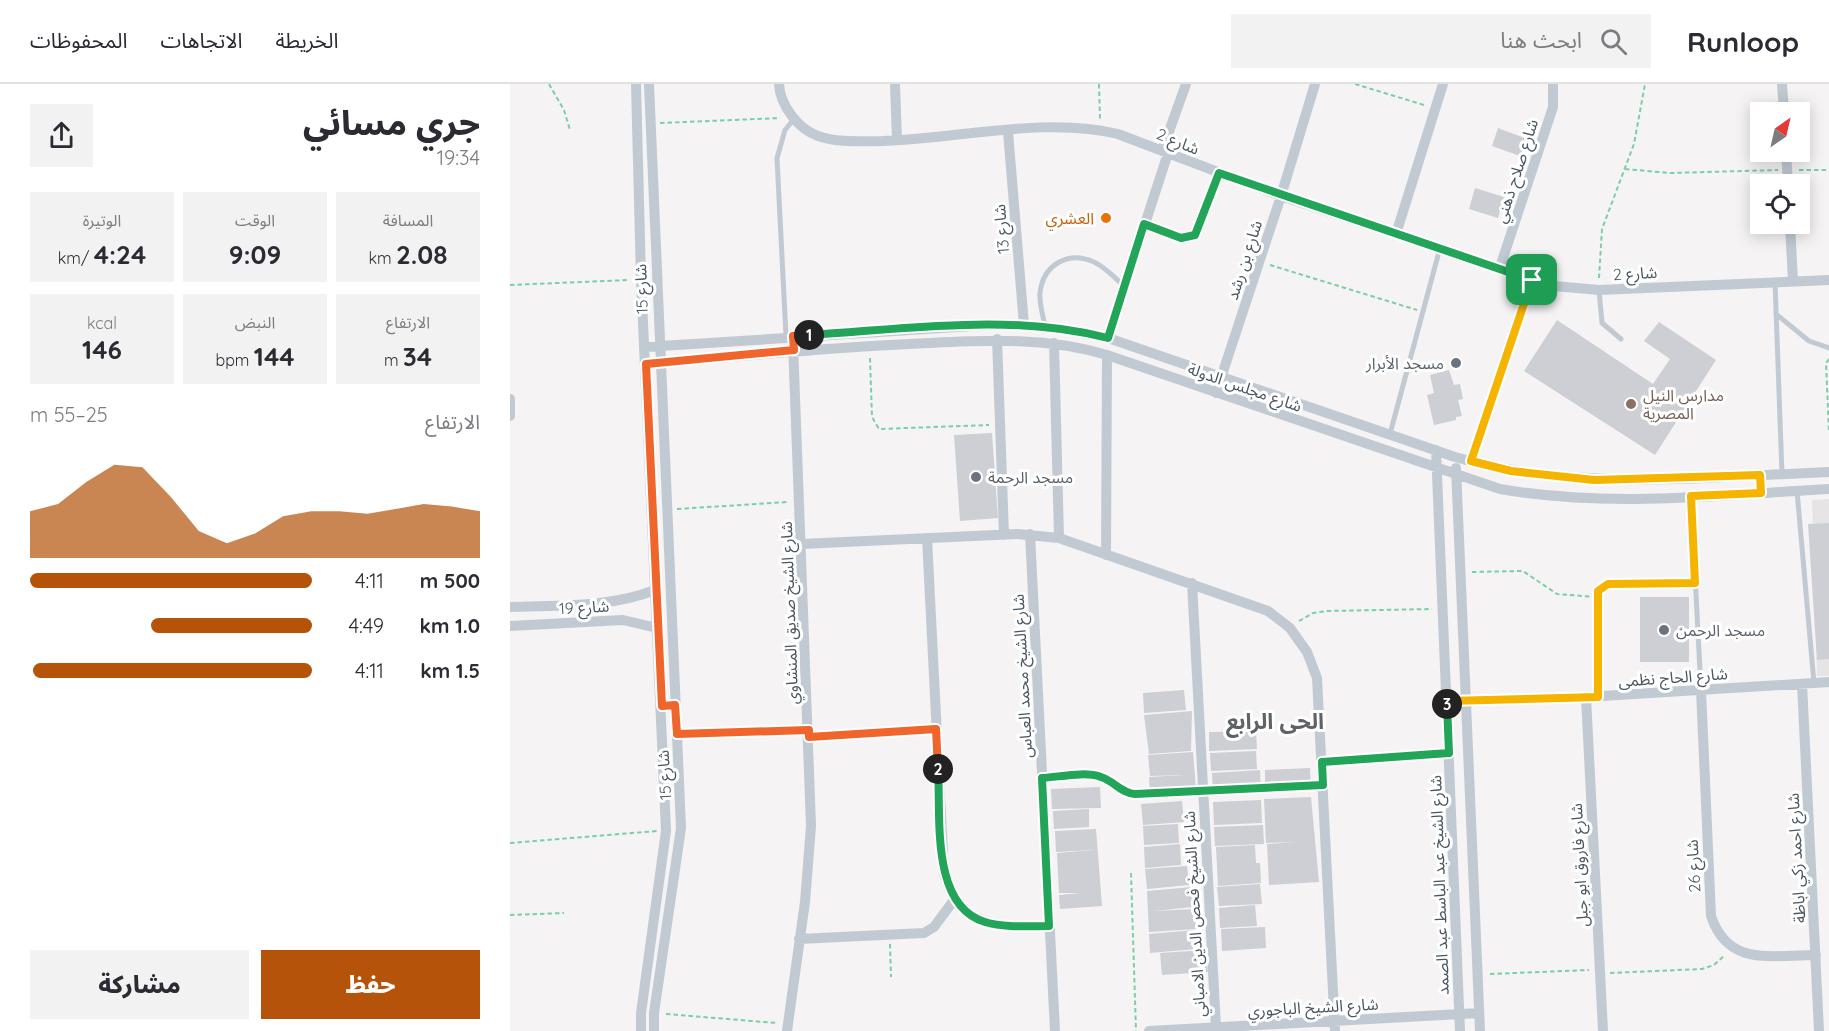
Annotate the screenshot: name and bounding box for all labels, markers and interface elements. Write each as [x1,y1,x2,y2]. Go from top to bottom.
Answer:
search box [1231,14,1651,68]
text: Runloop [1687,24,1799,59]
icon: search [1597,25,1630,58]
text: ابحث هنا [1500,26,1582,54]
text: المحفوظات [30,27,127,53]
text: الاتجاهات [160,27,242,53]
text: الخريطة [275,27,338,53]
text: جري مسائي [303,102,480,143]
north arrow [1750,102,1810,162]
map controls [1750,102,1810,234]
button: share [30,104,93,167]
street label: شارع صلاح ذهني [1490,116,1545,227]
street label: شارع 2 [1153,123,1202,161]
text: 19:34 [437,145,480,170]
button: locate [1750,174,1810,234]
street label: شارع 13 [989,203,1016,255]
place label: العشري [1046,208,1094,231]
text: الوتيرة [83,210,121,230]
text: الوقت [235,210,275,230]
text: المسافة [383,210,433,230]
marker: العشري [1099,211,1113,225]
street label: شارع بن رشد [1222,218,1269,303]
text: 4:24 [94,238,146,271]
text: 9:09 [229,238,281,271]
text: 2.08 [396,238,448,271]
text: /km [58,248,94,268]
text: km [368,248,396,268]
pin [1506,254,1557,305]
street label: شارع 2 [1612,262,1658,287]
street label: شارع 15 [630,263,655,314]
icon: arrive [1515,263,1548,296]
text: النبض [235,312,275,332]
text: الارتفاع [386,312,430,332]
text: kcal [87,313,117,333]
pin: 1 [794,320,824,350]
text: 1 [806,325,812,345]
text: 146 [82,333,122,366]
text: 144 [254,340,295,373]
text: 34 [403,340,432,373]
text: bpm [215,350,254,370]
text: m [384,350,403,370]
place label: مسجد الأبرار [1365,353,1444,373]
marker: مسجد الأبرار [1449,356,1463,370]
street label: شارع مجلس الدولة [1184,358,1305,419]
place label: مدارس النيل المصرية [1643,385,1724,423]
marker: مدارس النيل المصرية [1624,397,1638,411]
text: 25–55 m [30,402,108,427]
text: الارتفاع [425,409,480,434]
place label: مسجد الرحمة [988,467,1073,487]
marker: مسجد الرحمة [969,470,983,484]
street label: شارع الشيخ صديق المنشاوي [776,521,805,705]
text: 4:11 [355,568,384,593]
text: 500 m [420,568,480,593]
street label: شارع الشيخ محمد العباس [1008,593,1039,759]
street label: شارع 19 [558,596,610,621]
text: 4:49 [348,613,384,638]
text: 1.0 km [420,613,480,638]
place label: مسجد الرحمن [1676,620,1765,640]
marker: مسجد الرحمن [1657,623,1671,637]
text: 4:11 [355,658,384,683]
text: 1.5 km [420,658,480,683]
street label: شارع الحاج نظمى [1618,663,1729,694]
pin: 3 [1432,689,1462,719]
text: 3 [1443,694,1451,714]
district label: الحى الرابع [1226,707,1324,738]
street label: شارع 15 [653,749,678,801]
pin: 2 [923,754,953,784]
text: 2 [933,759,943,779]
street label: شارع الشيخ عبد الباسط عبد الصمد [1425,775,1456,995]
street label: شارع احمد زكي اباظة [1783,792,1812,924]
street label: شارع فاروق ابو جبل [1566,803,1595,927]
street label: شارع الشيخ فحص الدين الامباني [1179,810,1212,1018]
street label: شارع 26 [1682,839,1707,893]
button: مشاركة [30,950,249,1019]
button: حفظ [261,950,480,1019]
street label: شارع الشيخ الباجوري [1247,994,1379,1023]

